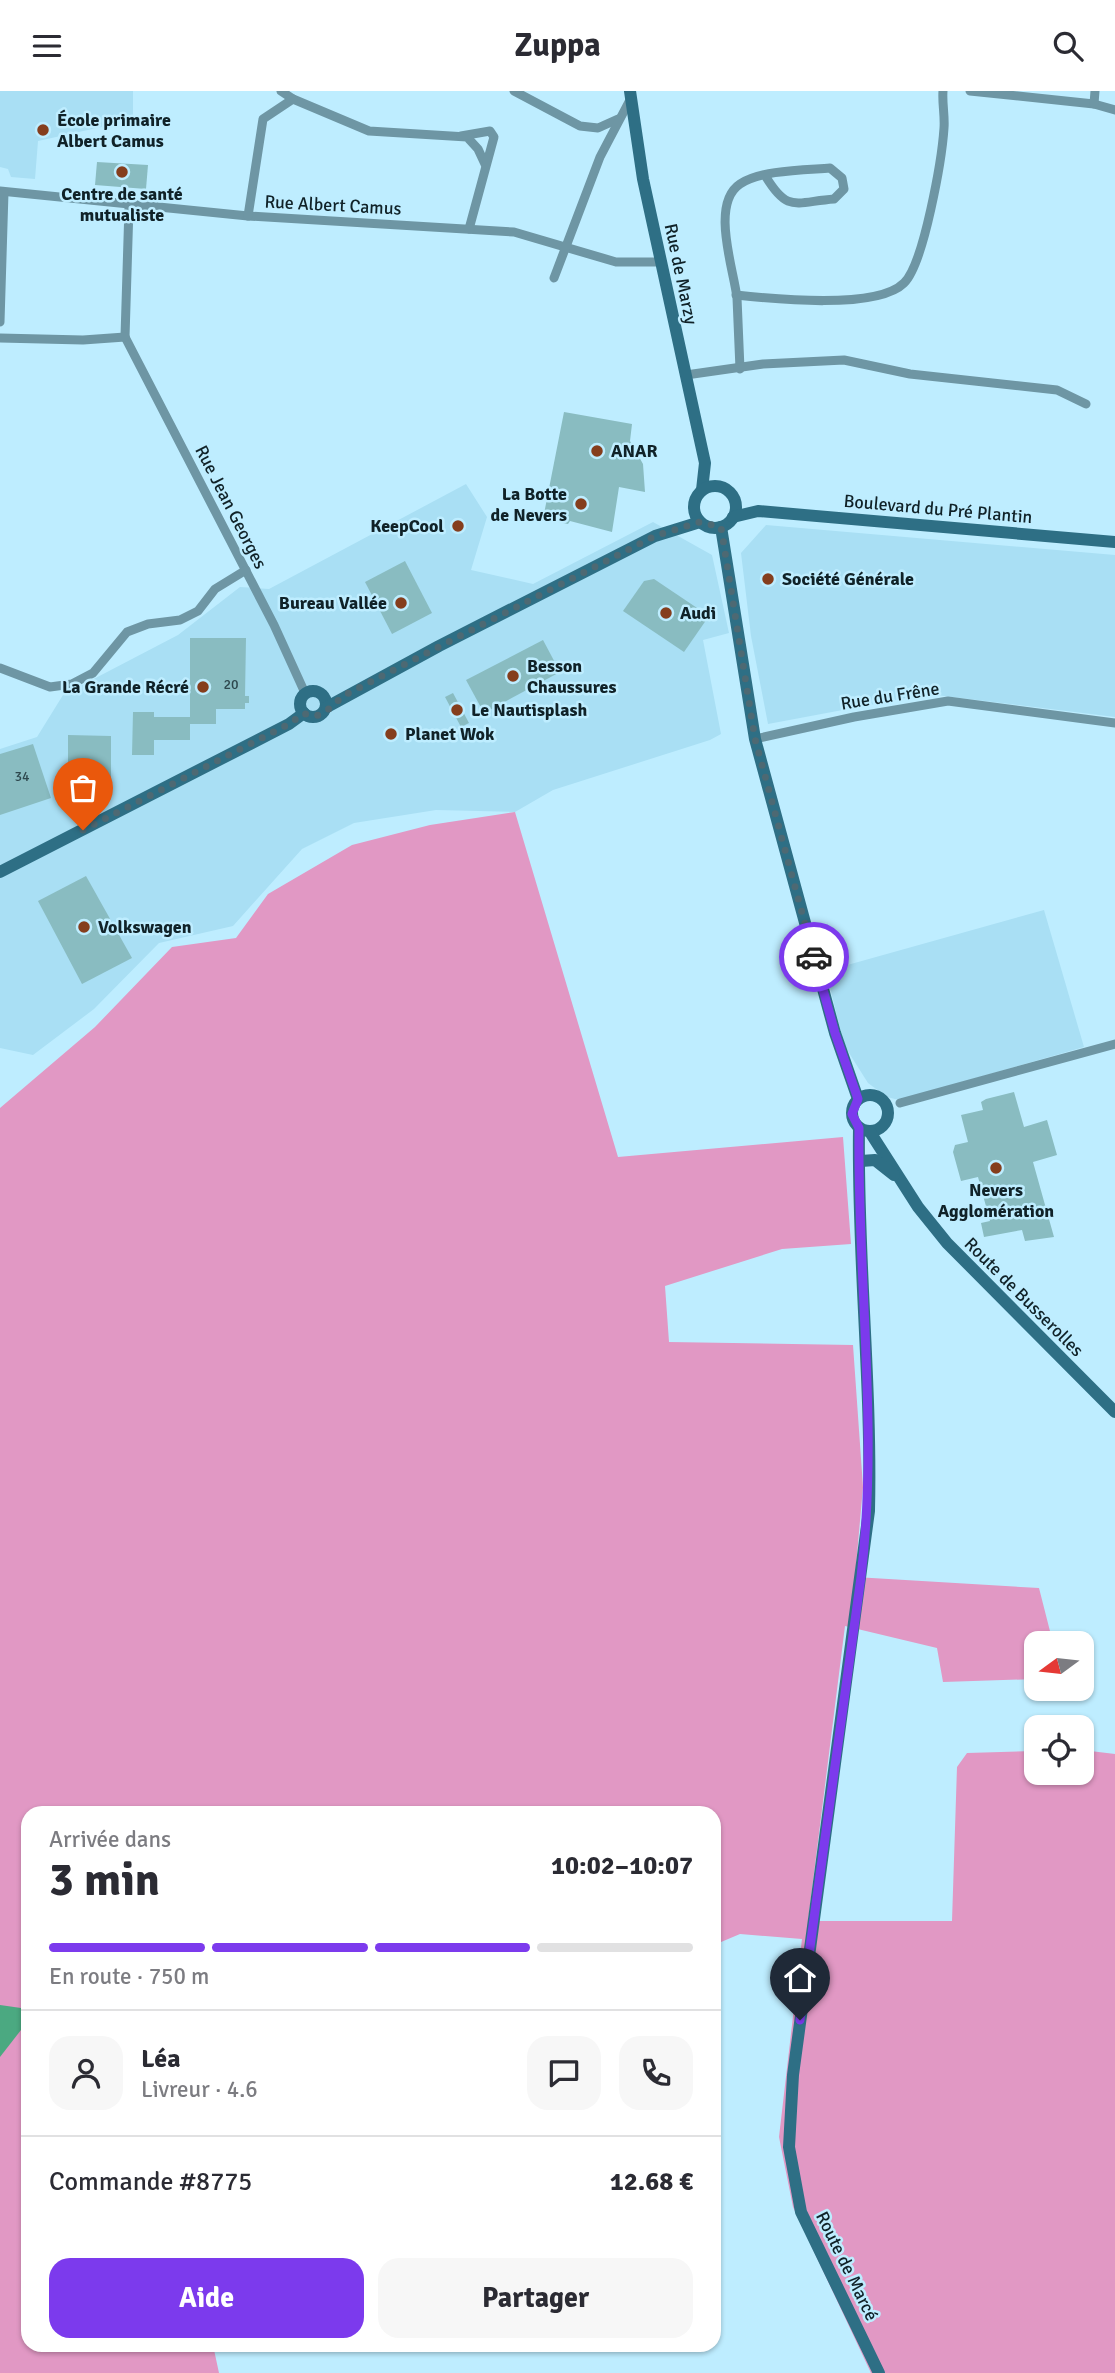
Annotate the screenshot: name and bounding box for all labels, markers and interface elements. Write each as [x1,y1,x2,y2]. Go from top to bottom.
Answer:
text: Zuppa [514,26,601,65]
icon: menu [28,27,66,65]
icon: search [1049,27,1087,65]
place label: École primaire Albert Camus [57,109,171,152]
marker: École primaire Albert Camus [35,122,51,138]
marker: Centre de santé mutualiste [114,164,130,180]
place label: Centre de santé mutualiste [61,183,183,226]
street label: Rue Albert Camus [264,190,402,220]
street label: Rue de Marzy [660,222,703,327]
place label: ANAR [611,440,658,462]
street label: Rue Jean Georges [190,441,272,573]
marker: ANAR [589,443,605,459]
place label: La Botte de Nevers [491,483,567,526]
street label: Boulevard du Pré Plantin [843,490,1033,528]
marker: La Botte de Nevers [573,496,589,512]
place label: KeepCool [370,515,444,537]
marker: KeepCool [450,518,466,534]
place label: Société Générale [782,568,914,590]
marker: Société Générale [760,571,776,587]
place label: Bureau Vallée [279,592,387,614]
marker: Bureau Vallée [393,595,409,611]
place label: Audi [680,602,716,624]
marker: Audi [658,605,674,621]
place label: Besson Chaussures [527,655,617,698]
marker: Besson Chaussures [505,668,521,684]
place label: La Grande Récré [62,676,189,698]
house number: 20 [223,676,239,693]
street label: Rue du Frêne [839,677,941,715]
marker: La Grande Récré [195,679,211,695]
place label: Le Nautisplash [471,699,587,721]
marker: Le Nautisplash [449,702,465,718]
place label: Planet Wok [405,723,495,745]
marker: Planet Wok [383,726,399,742]
pin [53,758,113,830]
house number: 34 [14,768,30,785]
icon: bag [64,769,102,807]
place label: Volkswagen [98,916,192,938]
marker: Volkswagen [76,919,92,935]
courier [779,922,849,992]
icon: car [795,938,833,976]
marker: Nevers Agglomération [988,1160,1004,1176]
place label: Nevers Agglomération [938,1179,1054,1222]
street label: Route de Busserolles [960,1233,1088,1361]
north arrow [1024,1631,1094,1701]
map controls [1024,1631,1094,1785]
button: locate [1024,1715,1094,1785]
text: Arrivée dans [49,1825,171,1854]
text: 10:02–10:07 [551,1850,693,1882]
text: 3 min [49,1852,160,1908]
pin [770,1948,830,2020]
icon: home [781,1959,819,1997]
text: En route · 750 m [49,1962,209,1991]
button: person [49,2036,123,2110]
button: chat [527,2036,601,2110]
button: phone [619,2036,693,2110]
text: Léa [141,2043,181,2075]
text: Livreur · 4.6 [141,2075,258,2104]
text: Commande #8775 [49,2166,252,2198]
text: 12.68 € [610,2166,693,2198]
street label: Route de Marcé [811,2208,883,2324]
button: Aide [49,2258,364,2338]
button: Partager [378,2258,693,2338]

